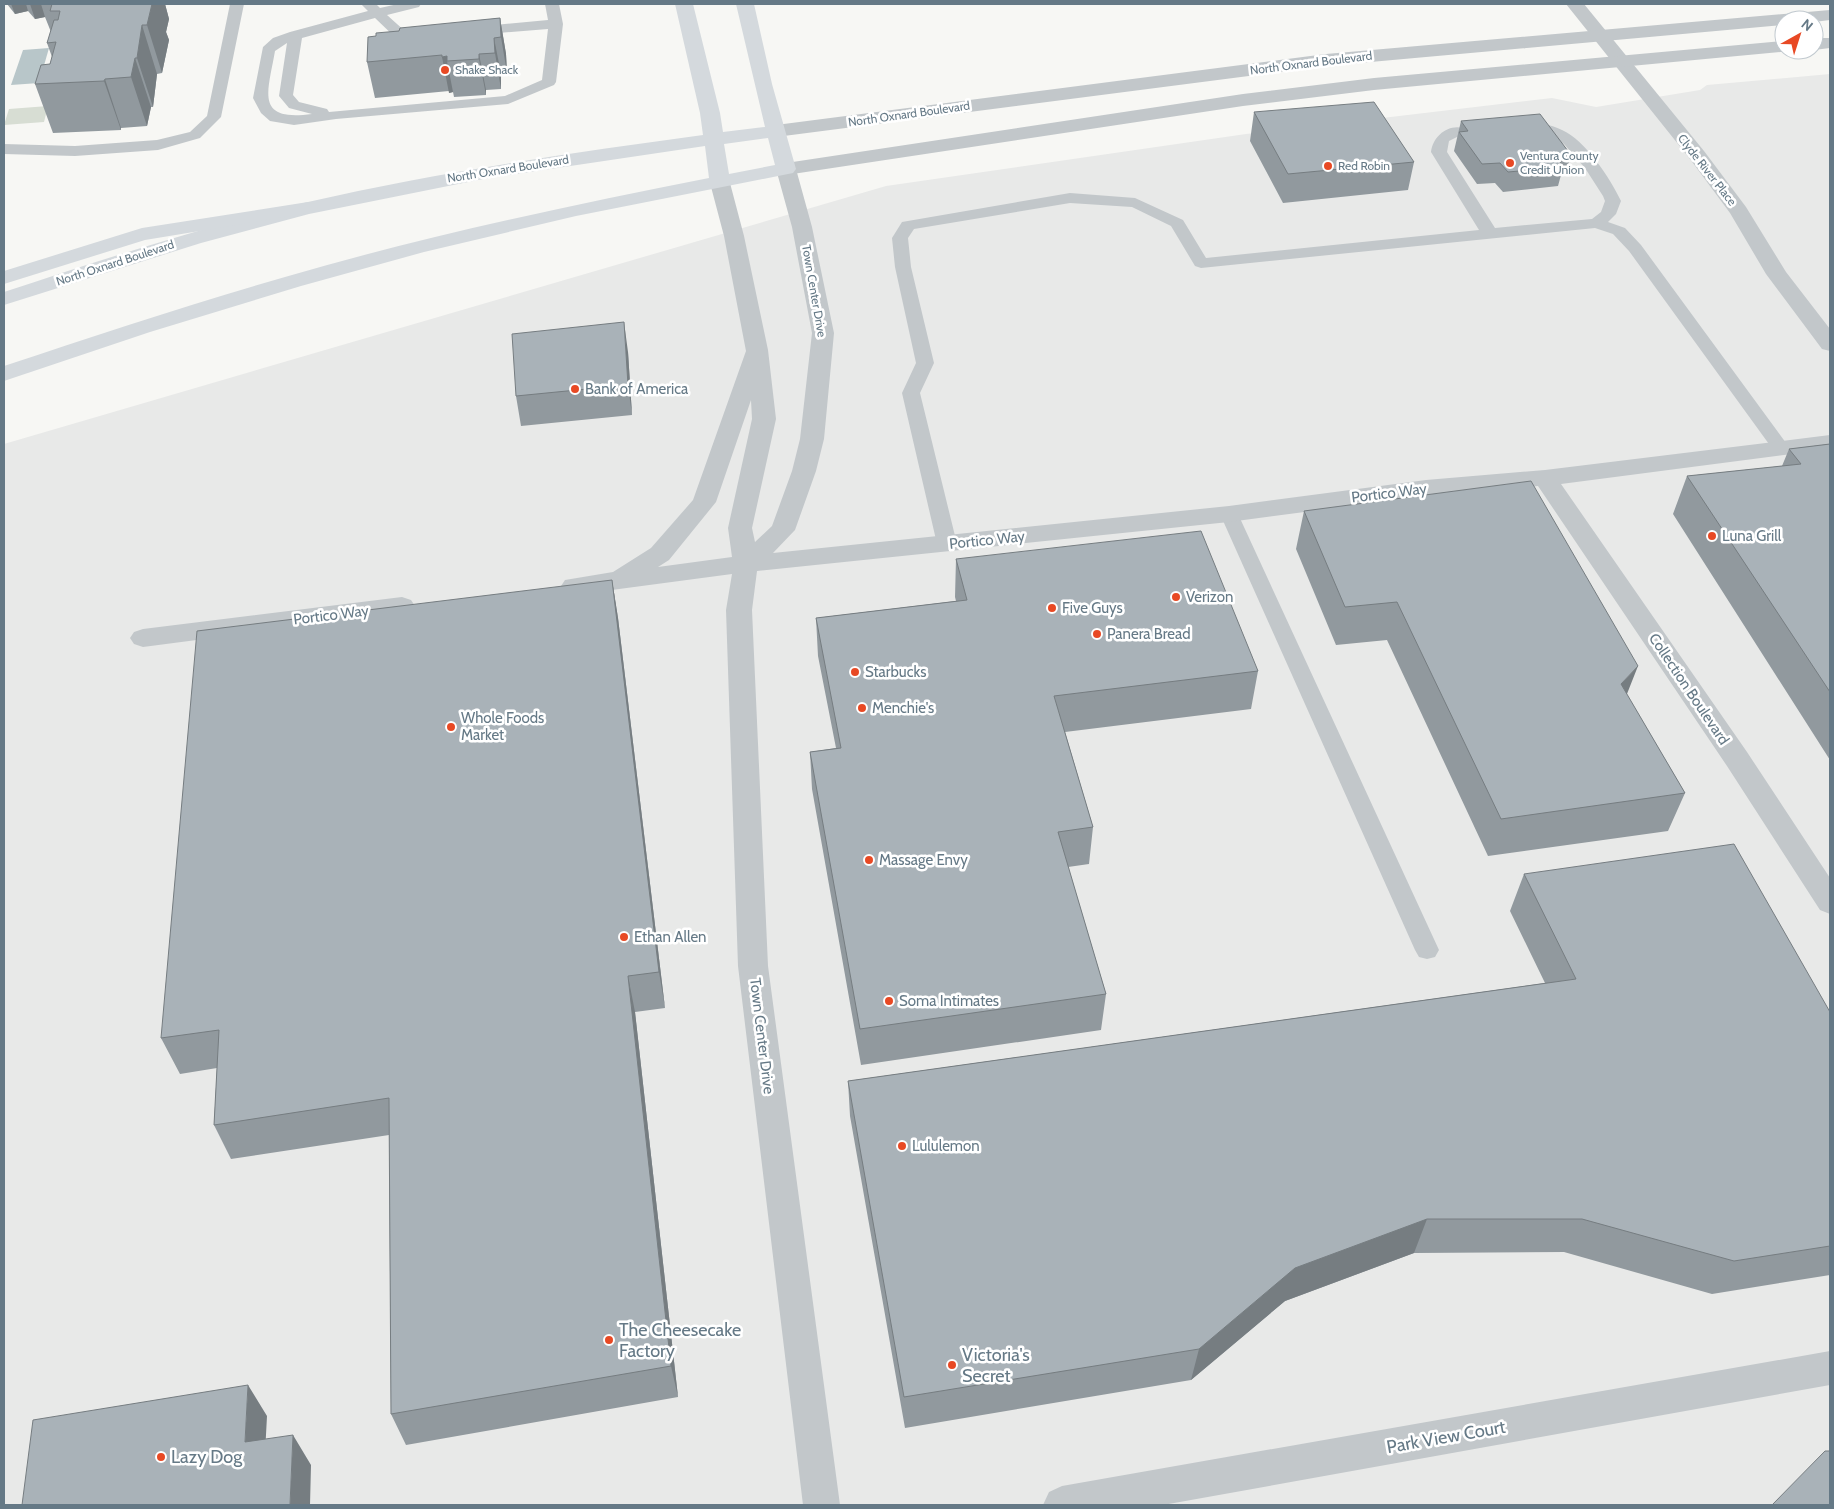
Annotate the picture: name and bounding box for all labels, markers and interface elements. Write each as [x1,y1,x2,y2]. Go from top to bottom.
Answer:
north arrow [1774,10,1824,60]
text: N [1798,15,1817,35]
street label: North Oxnard Boulevard [1249,48,1373,77]
place label: Shake Shack [455,62,519,77]
marker: Shake Shack [439,64,451,76]
street label: North Oxnard Boulevard [847,98,971,129]
street label: Clyde River Place [1675,131,1740,208]
place label: Ventura County Credit Union [1520,148,1599,177]
street label: North Oxnard Boulevard [446,151,570,186]
marker: Ventura County Credit Union [1504,157,1516,169]
place label: Red Robin [1338,158,1390,173]
marker: Red Robin [1322,160,1334,172]
street label: North Oxnard Boulevard [54,236,176,289]
street label: Town Center Drive [799,244,830,338]
place label: Bank of America [585,380,689,398]
marker: Bank of America [569,383,581,395]
street label: Portico Way [1350,479,1428,507]
street label: Portico Way [948,527,1026,553]
place label: Luna Grill [1722,527,1782,545]
marker: Luna Grill [1706,530,1718,542]
place label: Verizon [1186,588,1233,606]
marker: Verizon [1170,591,1182,603]
place label: Five Guys [1062,599,1123,617]
street label: Portico Way [292,601,370,629]
marker: Five Guys [1046,602,1058,614]
place label: Panera Bread [1107,625,1190,643]
marker: Panera Bread [1091,628,1103,640]
street label: Collection Boulevard [1645,630,1733,748]
place label: Starbucks [865,663,926,681]
marker: Starbucks [849,666,861,678]
place label: Menchie's [872,699,934,717]
marker: Menchie's [856,702,868,714]
place label: Whole Foods Market [461,709,544,744]
marker: Whole Foods Market [445,721,457,733]
place label: Massage Envy [879,851,968,869]
marker: Massage Envy [863,854,875,866]
place label: Ethan Allen [634,928,706,946]
marker: Ethan Allen [618,931,630,943]
street label: Town Center Drive [746,977,778,1095]
place label: Soma Intimates [899,992,999,1010]
marker: Soma Intimates [883,995,895,1007]
place label: Lululemon [912,1137,980,1155]
marker: Lululemon [896,1140,908,1152]
place label: The Cheesecake Factory [619,1319,741,1362]
marker: The Cheesecake Factory [603,1334,615,1346]
place label: Victoria's Secret [962,1344,1030,1387]
marker: Victoria's Secret [946,1359,958,1371]
street label: Park View Court [1385,1416,1507,1458]
place label: Lazy Dog [171,1446,243,1468]
marker: Lazy Dog [155,1451,167,1463]

